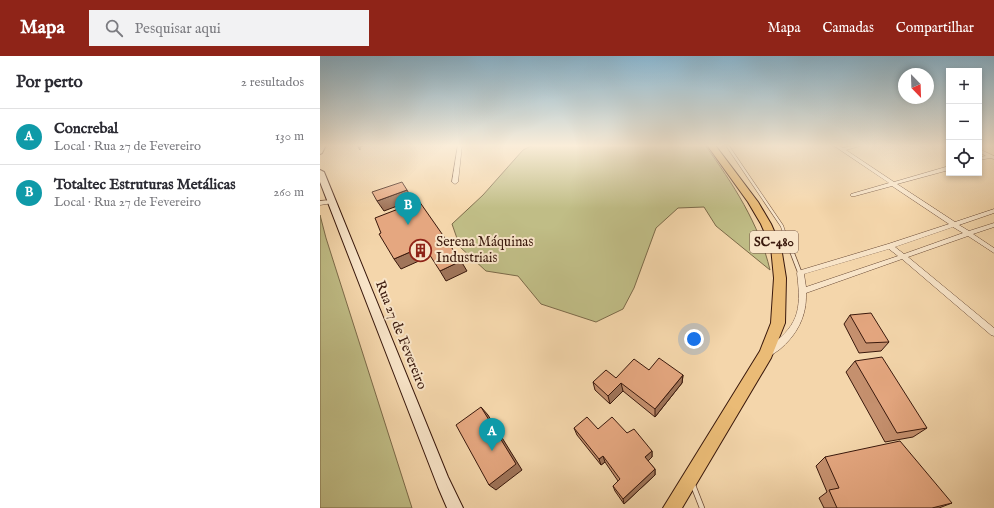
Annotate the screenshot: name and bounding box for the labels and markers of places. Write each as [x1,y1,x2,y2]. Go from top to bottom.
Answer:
pin: B [395,192,421,225]
place label: Serena Máquinas Industriais [436,233,533,267]
building icon: Serena Máquinas Industriais [408,237,434,263]
pin: A [479,418,505,451]

